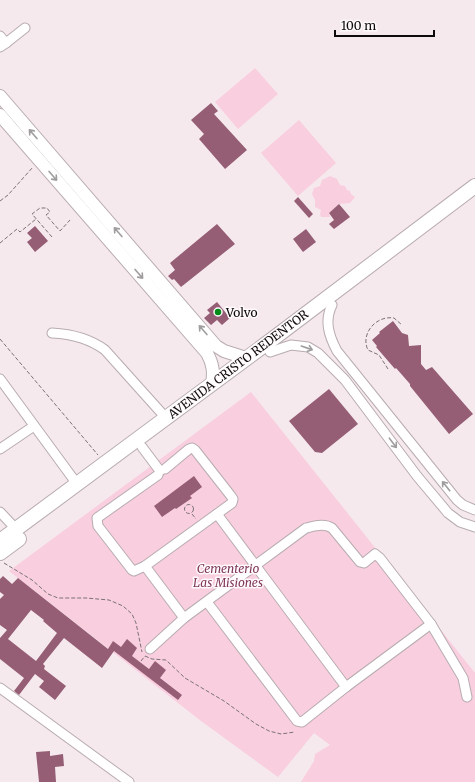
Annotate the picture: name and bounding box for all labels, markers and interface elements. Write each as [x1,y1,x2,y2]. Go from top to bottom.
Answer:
scale bar [335,12,434,38]
text: 100 m [341,18,376,33]
one-way arrow [28,129,37,139]
one-way arrow [49,171,58,182]
one-way arrow [113,227,122,238]
one-way arrow [134,269,143,280]
place label: Volvo [225,305,257,320]
street label: AVENIDA CRISTO REDENTOR [164,306,311,422]
marker: Volvo [213,307,223,317]
one-way arrow [199,326,208,336]
one-way arrow [300,345,313,352]
one-way arrow [389,438,397,449]
one-way arrow [441,481,450,491]
park label: Cementerio Las Misiones [193,561,263,590]

